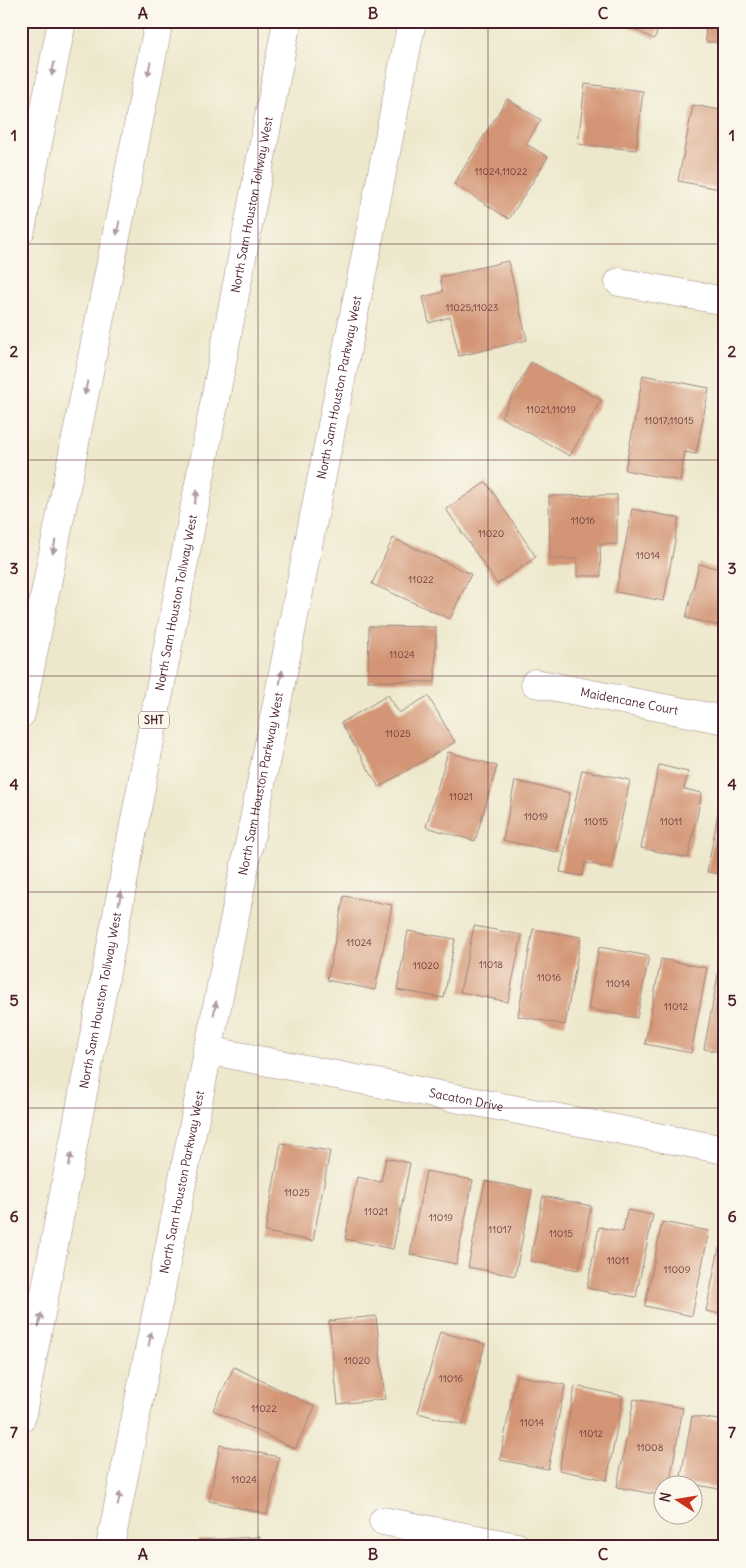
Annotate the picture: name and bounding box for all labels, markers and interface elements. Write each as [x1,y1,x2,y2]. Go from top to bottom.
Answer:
text: A [138,3,148,23]
text: B [368,3,379,23]
text: C [598,3,609,23]
one-way arrow [145,61,153,77]
one-way arrow [48,62,56,78]
street label: North Sam Houston Tollway West [227,115,276,294]
text: 1 [11,125,17,145]
text: 1 [729,125,735,145]
house number: 11024,11022 [475,165,528,178]
one-way arrow [113,221,121,237]
street label: North Sam Houston Parkway West [314,295,364,480]
house number: 11025,11023 [445,301,499,314]
text: 2 [10,341,19,361]
text: 2 [728,341,737,361]
one-way arrow [82,380,90,395]
house number: 11021,11019 [526,403,576,416]
house number: 11017,11015 [644,414,694,427]
one-way arrow [193,489,201,505]
street label: North Sam Houston Tollway West [152,513,200,692]
house number: 11016 [571,514,595,527]
house number: 11020 [478,527,504,540]
one-way arrow [50,540,58,556]
house number: 11014 [636,549,660,562]
text: 3 [9,558,19,578]
text: 3 [727,558,737,578]
house number: 11022 [408,573,434,586]
house number: 11024 [389,648,415,661]
one-way arrow [278,669,286,685]
street label: Maidencane Court [579,684,679,718]
street label: North Sam Houston Parkway West [235,691,286,877]
road number: SHT [139,712,169,728]
house number: 11025 [385,727,411,740]
text: 4 [9,774,19,794]
text: 4 [727,774,737,794]
house number: 11021 [449,790,473,803]
house number: 11019 [524,810,548,823]
house number: 11015 [584,815,608,828]
house number: 11011 [660,815,682,828]
one-way arrow [117,889,125,905]
street label: North Sam Houston Tollway West [76,911,124,1090]
house number: 11024 [346,936,372,949]
house number: 11018 [479,958,503,971]
house number: 11020 [413,959,439,972]
house number: 11016 [537,971,561,984]
house number: 11014 [606,977,630,990]
text: 5 [9,990,19,1010]
text: 5 [727,990,737,1010]
one-way arrow [212,1000,220,1016]
house number: 11012 [664,1000,688,1013]
street label: Sacaton Drive [428,1085,505,1114]
street label: North Sam Houston Parkway West [156,1089,207,1275]
one-way arrow [67,1152,75,1168]
house number: 11025 [284,1186,310,1199]
house number: 11021 [364,1205,388,1218]
text: 6 [9,1206,19,1226]
text: 6 [727,1206,737,1226]
house number: 11019 [429,1211,453,1224]
house number: 11017 [488,1223,512,1236]
house number: 11015 [549,1227,573,1240]
house number: 11011 [607,1254,629,1267]
house number: 11009 [664,1263,691,1276]
one-way arrow [37,1312,45,1328]
one-way arrow [147,1331,155,1347]
house number: 11020 [344,1354,370,1367]
house number: 11016 [439,1372,463,1385]
house number: 11022 [251,1402,277,1415]
house number: 11014 [520,1416,544,1429]
text: 7 [10,1422,18,1442]
text: 7 [728,1422,736,1442]
house number: 11012 [579,1427,603,1440]
house number: 11008 [637,1441,664,1454]
house number: 11024 [231,1473,257,1486]
north arrow [654,1476,704,1526]
one-way arrow [116,1490,124,1506]
text: N [655,1491,675,1504]
text: A [138,1544,148,1564]
text: B [368,1544,379,1564]
text: C [598,1544,609,1564]

